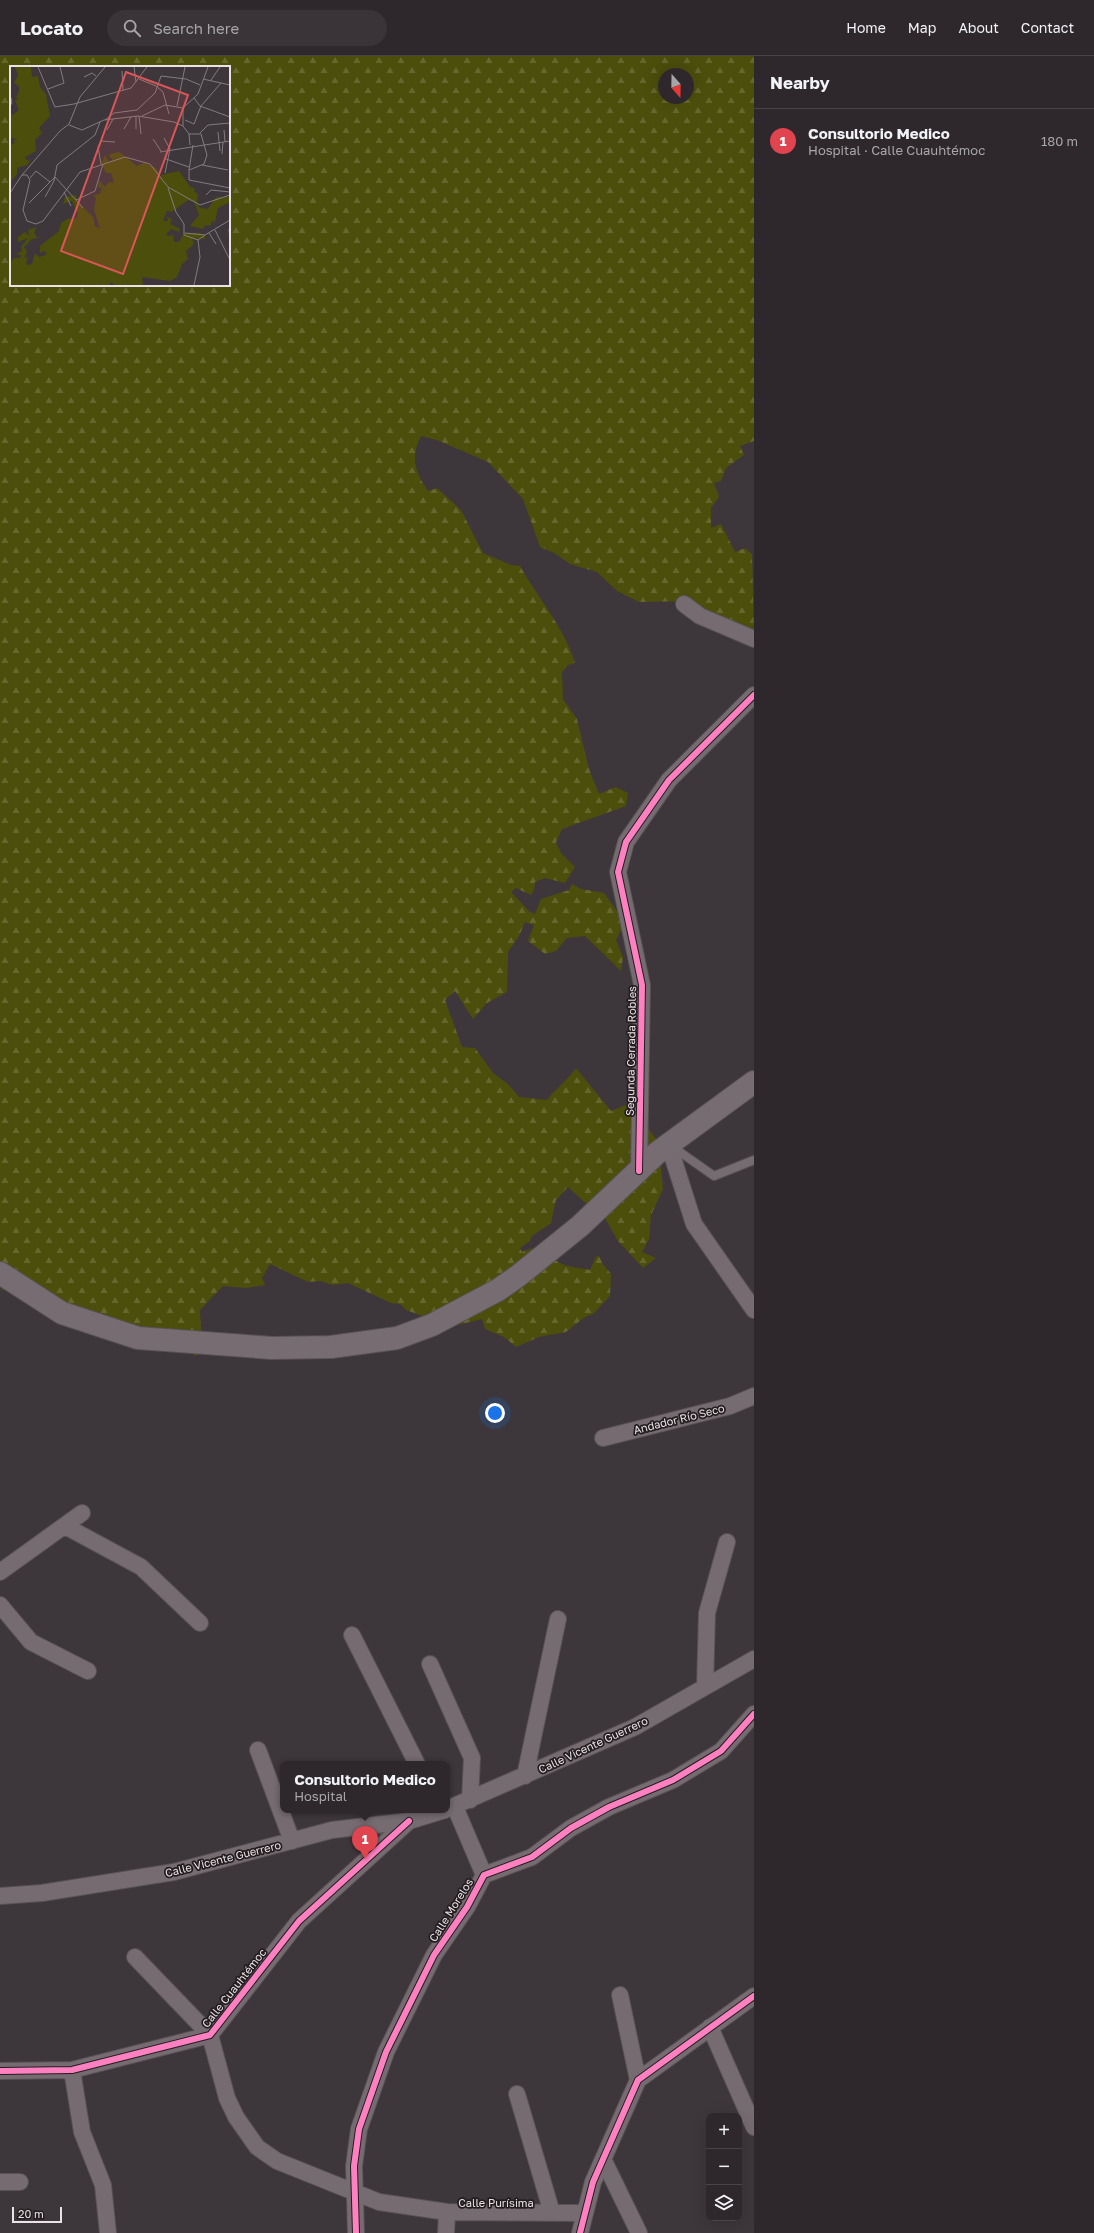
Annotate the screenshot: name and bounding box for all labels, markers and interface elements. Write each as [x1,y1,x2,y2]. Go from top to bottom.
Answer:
search box [107,10,387,46]
text: Locato [20,16,83,39]
icon: search [121,17,143,39]
text: Search here [153,19,239,37]
text: Home [846,19,886,36]
text: Map [908,19,936,36]
text: About [958,19,999,36]
text: Contact [1021,19,1074,36]
inset map [10,66,230,286]
north arrow [658,68,694,104]
text: Nearby [770,72,830,93]
text: Consultorio Medico [808,124,950,142]
text: 1 [780,133,786,149]
text: 180 m [1041,133,1078,149]
text: Hospital · Calle Cuauhtémoc [808,142,985,158]
street label: Segunda Cerrada Robles [623,986,638,1116]
street label: Andador Río Seco [632,1401,726,1436]
your location [485,1403,505,1423]
street label: Calle Vicente Guerrero [536,1713,650,1776]
popup [280,1761,450,1813]
text: Consultorio Medico [294,1770,436,1788]
text: Hospital [294,1788,347,1804]
pin: 1 [352,1826,378,1859]
street label: Calle Vicente Guerrero [164,1838,283,1879]
street label: Calle Morelos [426,1876,475,1944]
street label: Calle Cuauhtémoc [199,1946,268,2030]
map controls [706,2113,742,2221]
button: + [706,2113,742,2149]
button: − [706,2149,742,2185]
button: layers [706,2185,742,2221]
street label: Calle Purísima [458,2196,534,2209]
scale bar [12,2205,62,2224]
text: 20 m [18,2207,44,2220]

